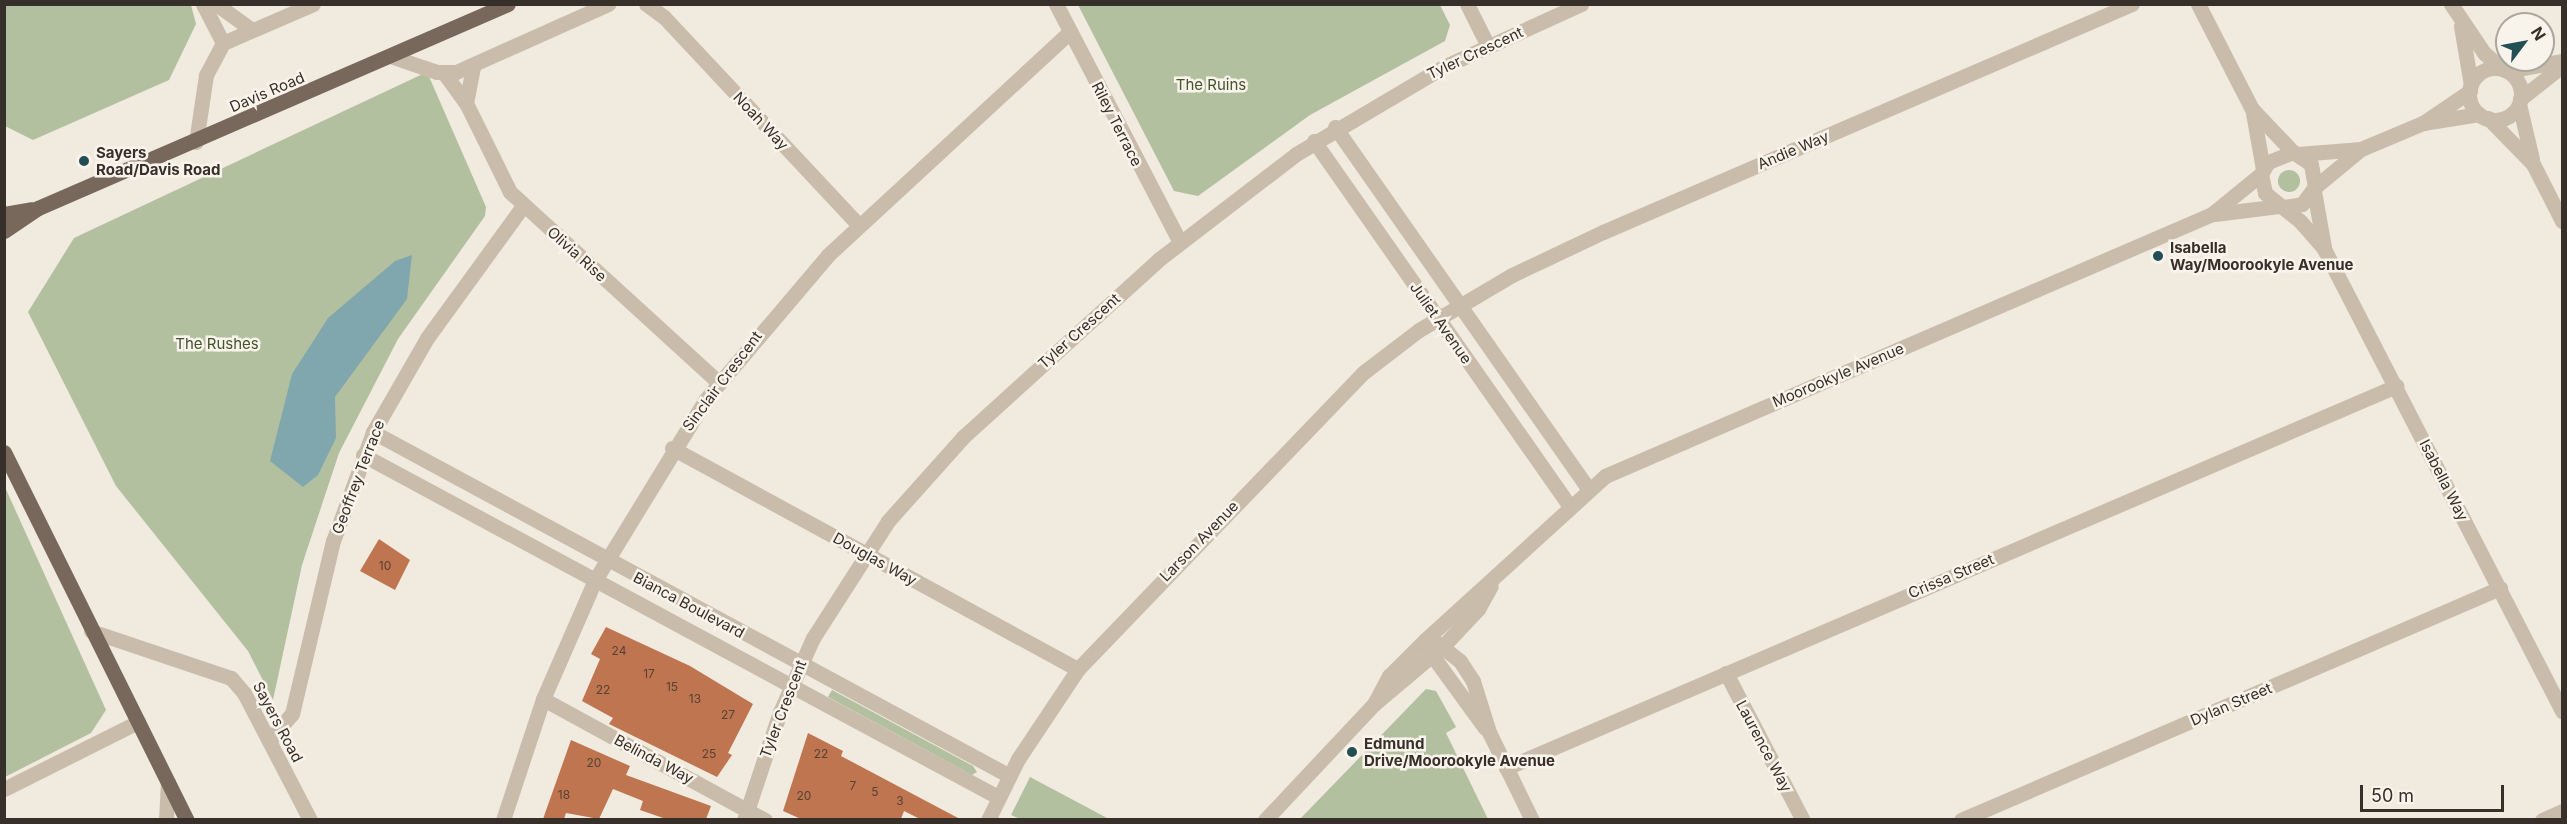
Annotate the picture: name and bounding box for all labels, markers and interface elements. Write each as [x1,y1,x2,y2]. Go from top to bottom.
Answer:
north arrow [2495,12,2555,72]
street label: Tyler Crescent [1424,23,1526,83]
text: N [2527,23,2550,44]
street label: Davis Road [227,68,307,116]
park label: The Ruins [1176,76,1246,94]
street label: Riley Terrace [1088,79,1146,169]
street label: Noah Way [730,88,792,154]
street label: Andie Way [1755,127,1831,173]
place label: Sayers Road/Davis Road [96,143,220,178]
marker: Sayers Road/Davis Road [77,154,91,168]
street label: Olivia Rise [544,223,610,285]
place label: Isabella Way/Moorookyle Avenue [2170,238,2354,273]
marker: Isabella Way/Moorookyle Avenue [2151,249,2165,263]
street label: Juliet Avenue [1406,279,1476,367]
street label: Tyler Crescent [1034,290,1124,372]
street label: Sinclair Crescent [679,328,765,434]
park label: The Rushes [175,335,259,353]
street label: Moorookyle Avenue [1770,339,1906,411]
street label: Geoffrey Terrace [328,418,388,536]
street label: Isabella Way [2416,436,2472,524]
street label: Larson Avenue [1156,497,1242,585]
street label: Douglas Way [830,529,920,589]
street label: Crissa Street [1905,550,1997,602]
house number: 10 [379,559,391,573]
street label: Bianca Boulevard [630,568,748,642]
house number: 24 [612,644,626,658]
street label: Tyler Crescent [756,657,810,761]
house number: 17 [643,667,655,681]
street label: Sayers Road [249,679,307,765]
street label: Dylan Street [2188,679,2274,729]
house number: 15 [666,680,678,694]
house number: 22 [596,683,610,697]
house number: 13 [689,692,701,706]
street label: Laurence Way [1732,697,1796,795]
house number: 27 [721,708,735,722]
street label: Belinda Way [611,731,697,787]
place label: Edmund Drive/Moorookyle Avenue [1364,734,1555,769]
marker: Edmund Drive/Moorookyle Avenue [1345,745,1359,759]
house number: 25 [702,747,716,761]
house number: 22 [814,747,828,761]
house number: 20 [587,756,601,770]
scale bar [2363,773,2507,811]
house number: 7 [850,779,856,793]
house number: 5 [871,785,879,799]
text: 50 m [2371,785,2414,806]
house number: 18 [558,788,570,802]
house number: 20 [797,789,811,803]
house number: 3 [896,794,904,808]

